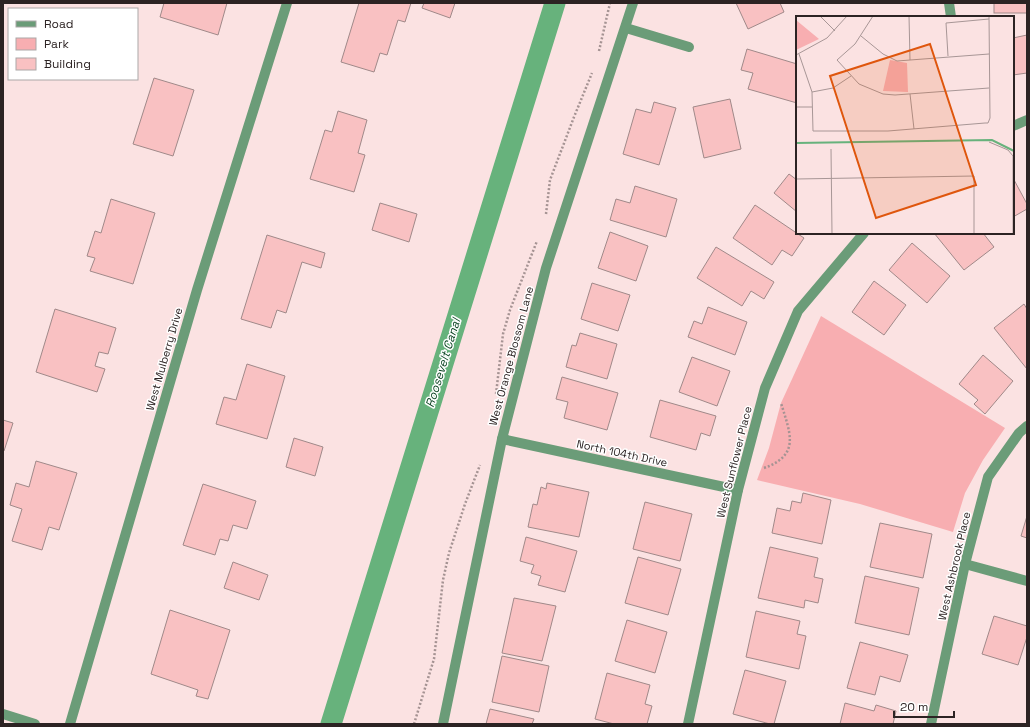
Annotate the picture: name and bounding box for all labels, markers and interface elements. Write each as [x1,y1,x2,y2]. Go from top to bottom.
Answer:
legend [8,8,138,80]
text: Road [44,16,73,32]
inset map [796,16,1014,234]
text: Park [44,36,69,52]
text: Building [44,56,91,72]
street label: West Orange Blossom Lane [486,285,536,427]
street label: West Mulberry Drive [143,306,185,412]
water label: Roosevelt Canal [422,315,465,409]
street label: West Sunflower Place [713,405,755,519]
street label: North 104th Drive [575,437,669,469]
street label: West Ashbrook Place [935,510,973,622]
scale bar [894,693,954,719]
text: 20 m [900,699,928,715]

